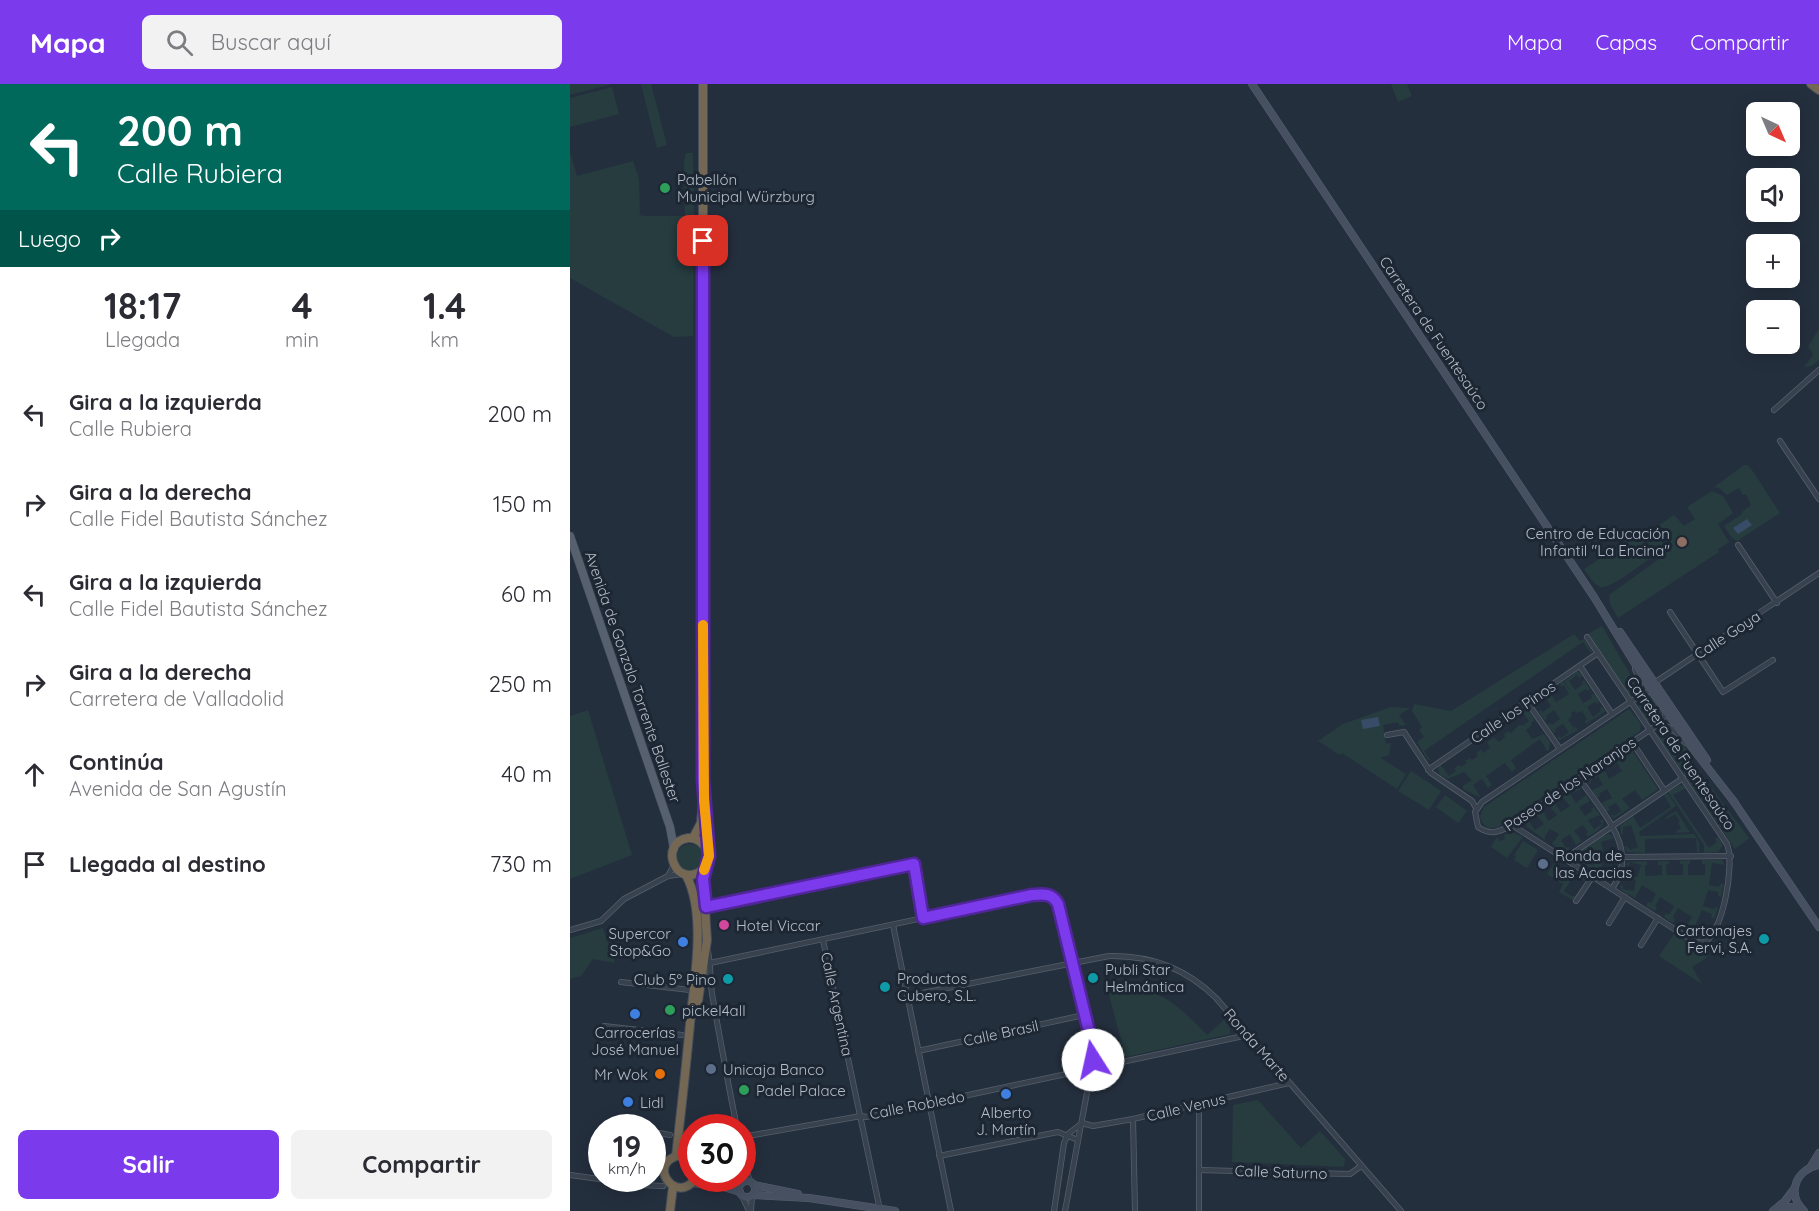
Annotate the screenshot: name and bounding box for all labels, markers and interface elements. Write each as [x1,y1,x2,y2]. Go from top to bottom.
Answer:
search box [142,15,562,69]
text: Mapa [30,25,106,60]
icon: search [163,26,196,59]
text: Buscar aquí [211,28,331,56]
text: Mapa [1507,29,1562,55]
text: Capas [1595,29,1657,55]
text: Compartir [1690,29,1789,55]
north arrow [1746,102,1800,156]
map controls [1746,102,1800,354]
text: 200 m [117,104,243,157]
icon: left [18,108,96,186]
text: Calle Rubiera [117,156,283,190]
button: sound [1746,168,1800,222]
place label: Pabellón Municipal Würzburg [677,170,815,206]
marker: Pabellón Municipal Würzburg [658,181,672,195]
pin [677,215,728,266]
icon: right [93,222,126,255]
icon: arrive [686,224,719,257]
text: Luego [18,225,81,253]
button: + [1746,234,1800,288]
street label: Carretera de Fuentesaúco [1375,252,1493,414]
text: 18:17 [104,283,181,328]
text: 4 [292,283,313,328]
text: 1.4 [423,283,466,328]
button: − [1746,300,1800,354]
text: Llegada [105,327,180,352]
text: min [285,327,319,352]
text: km [430,327,459,352]
text: Gira a la izquierda [69,388,262,416]
icon: left [18,398,51,431]
text: 200 m [488,400,552,428]
text: Calle Rubiera [69,416,192,441]
text: Gira a la derecha [69,478,252,506]
icon: right [18,488,51,521]
text: 150 m [493,490,552,518]
text: Calle Fidel Bautista Sánchez [69,506,328,531]
place label: Centro de Educación Infantil "La Encina" [1526,524,1670,560]
marker: Centro de Educación Infantil "La Encina" [1675,535,1689,549]
street label: Avenida de Gonzalo Torrente Ballester [581,549,685,806]
text: Gira a la izquierda [69,568,262,596]
icon: left [18,578,51,611]
text: 60 m [501,580,552,608]
text: Calle Fidel Bautista Sánchez [69,596,328,621]
street label: Calle Goya [1690,607,1764,663]
text: Gira a la derecha [69,658,252,686]
icon: right [18,668,51,701]
text: 250 m [489,670,552,698]
street label: Carretera de Fuentesaúco [1622,672,1740,834]
street label: Calle los Pinos [1467,677,1559,747]
text: Carretera de Valladolid [69,686,284,711]
street label: Paseo de los Naranjos [1500,733,1640,835]
text: Continúa [69,748,164,776]
icon: ahead [18,758,51,791]
text: 40 m [501,760,552,788]
text: Avenida de San Agustín [69,776,287,801]
place label: Ronda de las Acacias [1555,846,1632,882]
icon: arrive [18,848,51,881]
text: Llegada al destino [69,850,266,878]
text: 730 m [490,850,552,878]
marker: Ronda de las Acacias [1536,857,1550,871]
place label: Hotel Viccar [736,916,821,935]
marker: Hotel Viccar [717,918,731,932]
place label: Cartonajes Fervi, S.A. [1676,921,1752,957]
place label: Supercor Stop&Go [608,924,671,960]
marker: Cartonajes Fervi, S.A. [1757,932,1771,946]
marker: Supercor Stop&Go [676,935,690,949]
street label: Calle Argentina [817,950,857,1058]
place label: Publi Star Helmántica [1105,960,1184,996]
place label: Productos Cubero, S.L. [897,969,976,1005]
place label: Club 5º Pino [634,970,716,989]
marker: Publi Star Helmántica [1086,971,1100,985]
marker: Club 5º Pino [721,972,735,986]
marker: Productos Cubero, S.L. [878,980,892,994]
place label: pickel4all [682,1001,746,1020]
marker: pickel4all [663,1003,677,1017]
street label: Ronda Marte [1220,1005,1294,1085]
marker: Carrocerías José Manuel [628,1007,642,1021]
street label: Calle Brasil [962,1016,1040,1050]
place label: Carrocerías José Manuel [591,1023,679,1059]
position arrow [1061,1028,1125,1092]
place label: Unicaja Banco [723,1060,824,1079]
marker: Unicaja Banco [704,1062,718,1076]
place label: Mr Wok [594,1065,648,1084]
marker: Mr Wok [653,1067,667,1081]
place label: Padel Palace [756,1081,846,1100]
marker: Padel Palace [737,1083,751,1097]
street label: Calle Robledo [868,1086,966,1124]
marker: Alberto J. Martín [999,1087,1013,1101]
street label: Calle Venus [1145,1089,1227,1125]
place label: Lidl [640,1093,664,1112]
marker: Lidl [621,1095,635,1109]
place label: Alberto J. Martín [976,1103,1036,1139]
speed limit sign: 30 [678,1114,756,1192]
text: 19 [613,1127,641,1165]
button: Salir [18,1130,279,1199]
button: Compartir [291,1130,552,1199]
text: km/h [608,1159,646,1178]
street label: Calle Saturno [1234,1161,1328,1183]

